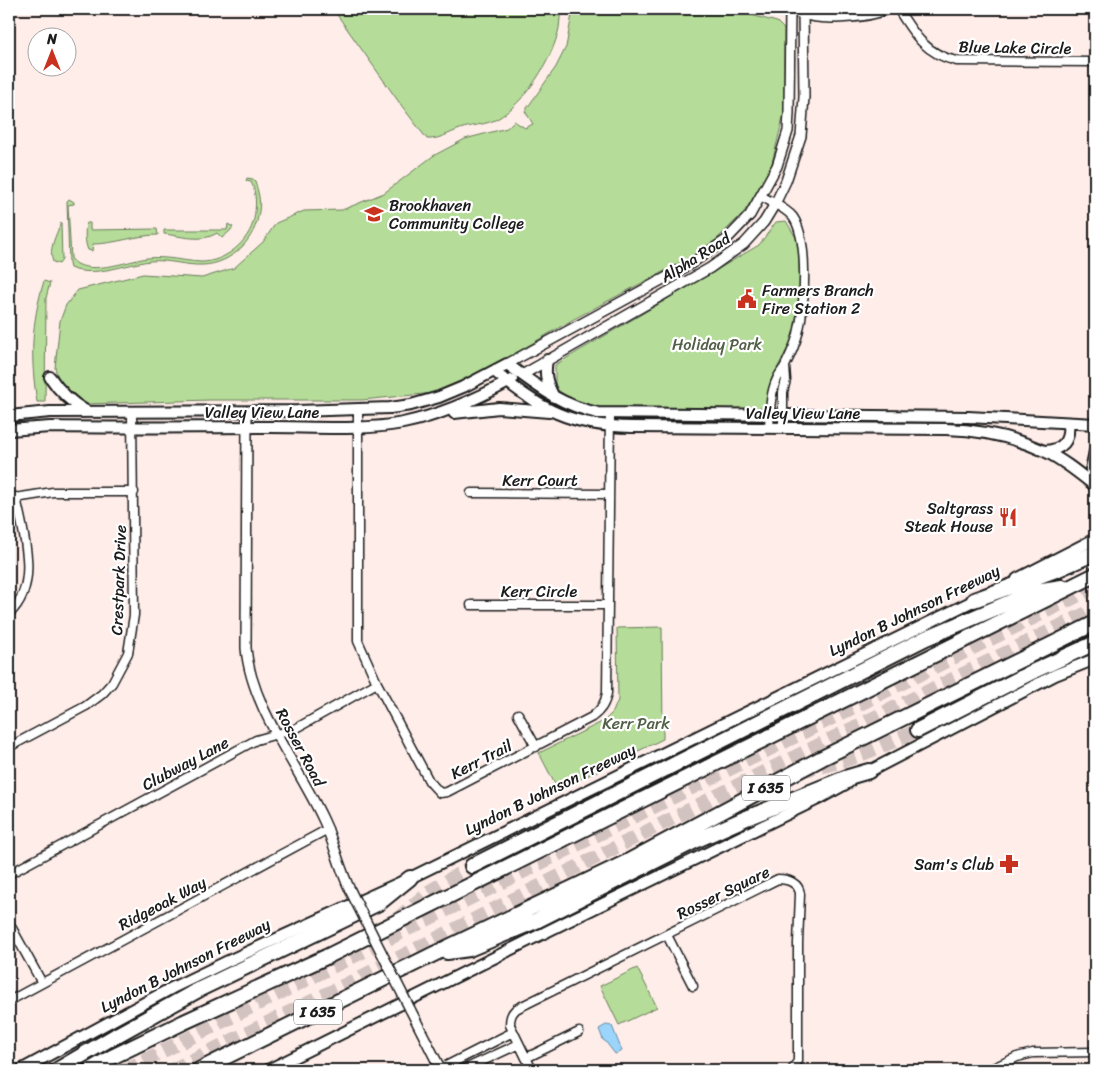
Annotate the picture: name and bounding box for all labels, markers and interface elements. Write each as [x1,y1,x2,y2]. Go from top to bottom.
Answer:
text: N [46,27,57,52]
north arrow [28,28,78,78]
street label: Blue Lake Circle [958,32,1072,63]
place label: Brookhaven Community College [389,191,524,238]
school or university icon: Brookhaven Community College [363,203,385,225]
street label: Alpha Road [653,224,738,291]
place label: Farmers Branch Fire Station 2 [762,276,874,323]
public building icon: Farmers Branch Fire Station 2 [736,288,758,310]
park label: Holiday Park [672,330,763,359]
street label: Valley View Lane [205,398,319,427]
street label: Valley View Lane [746,399,860,428]
street label: Kerr Court [502,466,578,495]
place label: Saltgrass Steak House [904,494,993,541]
restaurant icon: Saltgrass Steak House [997,506,1019,528]
street label: Crestpark Drive [102,524,135,636]
street label: Lyndon B Johnson Freeway [823,556,1006,665]
street label: Kerr Circle [501,577,578,606]
street label: Rosser Road [268,703,334,793]
park label: Kerr Park [602,709,670,738]
street label: Clubway Lane [136,728,234,799]
street label: Kerr Trail [445,731,518,787]
street label: Lyndon B Johnson Freeway [459,735,642,844]
road number: I 635 [742,776,790,800]
place label: Sam's Club [914,850,994,879]
pharmacy icon: Sam's Club [998,853,1020,875]
street label: Rosser Square [672,857,775,928]
street label: Ridgeoak Way [113,868,212,939]
street label: Lyndon B Johnson Freeway [95,910,276,1021]
road number: I 635 [294,1000,342,1024]

